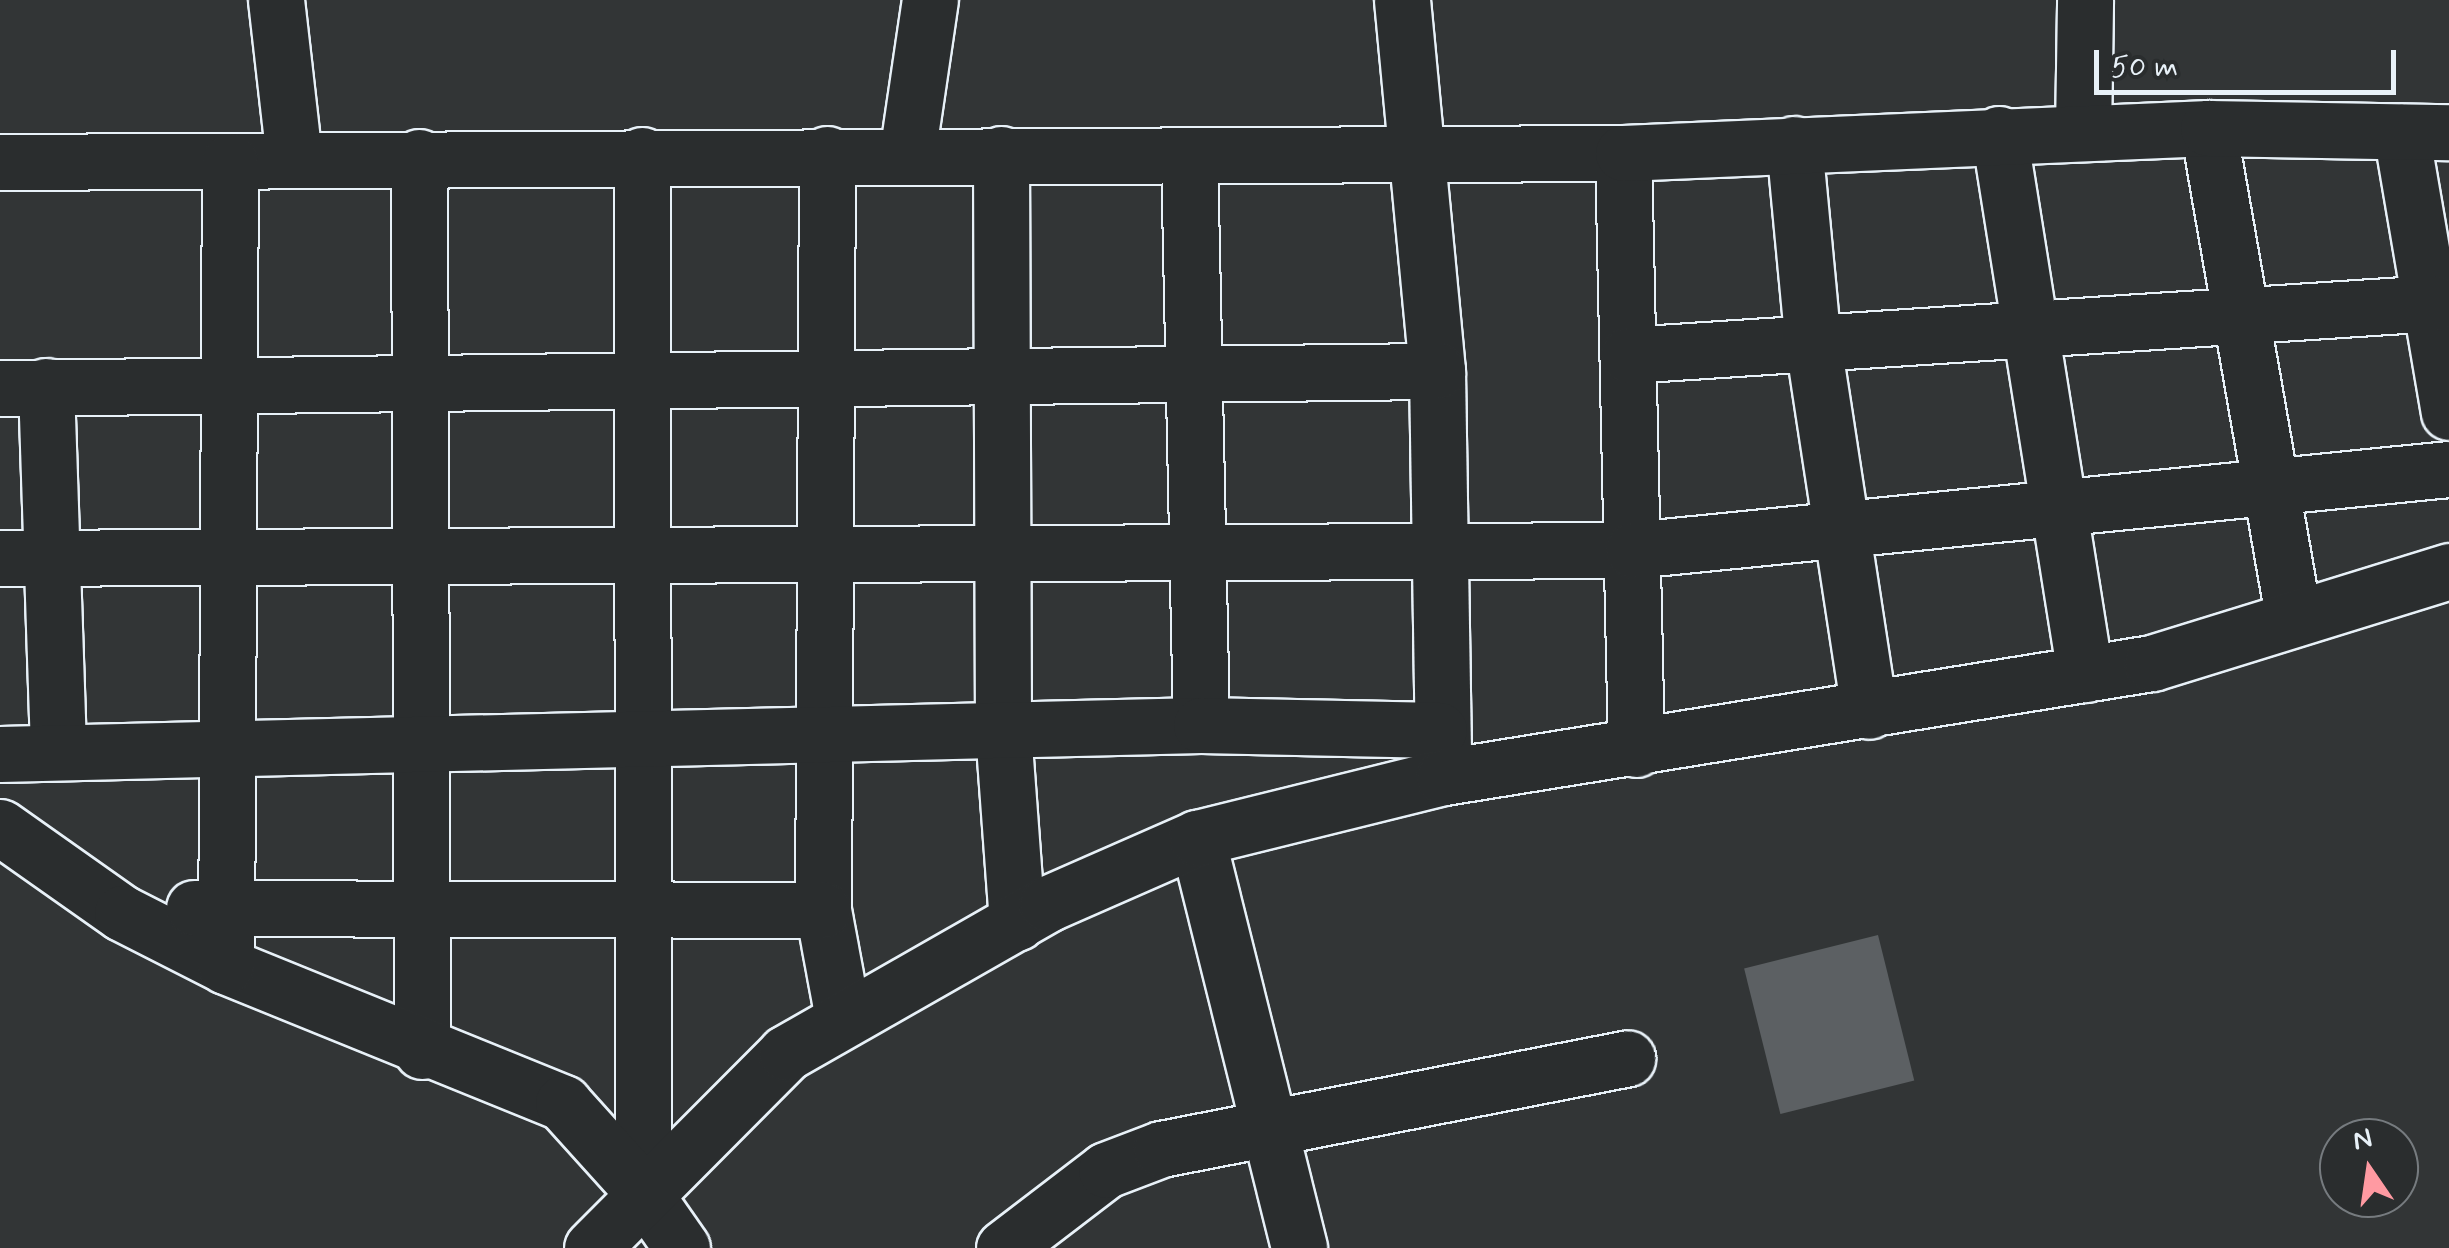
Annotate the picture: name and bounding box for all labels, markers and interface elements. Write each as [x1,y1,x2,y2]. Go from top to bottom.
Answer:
scale bar [2099,30,2402,92]
text: 50 m [2111,48,2178,87]
north arrow [2319,1118,2419,1218]
text: N [2349,1120,2376,1160]

